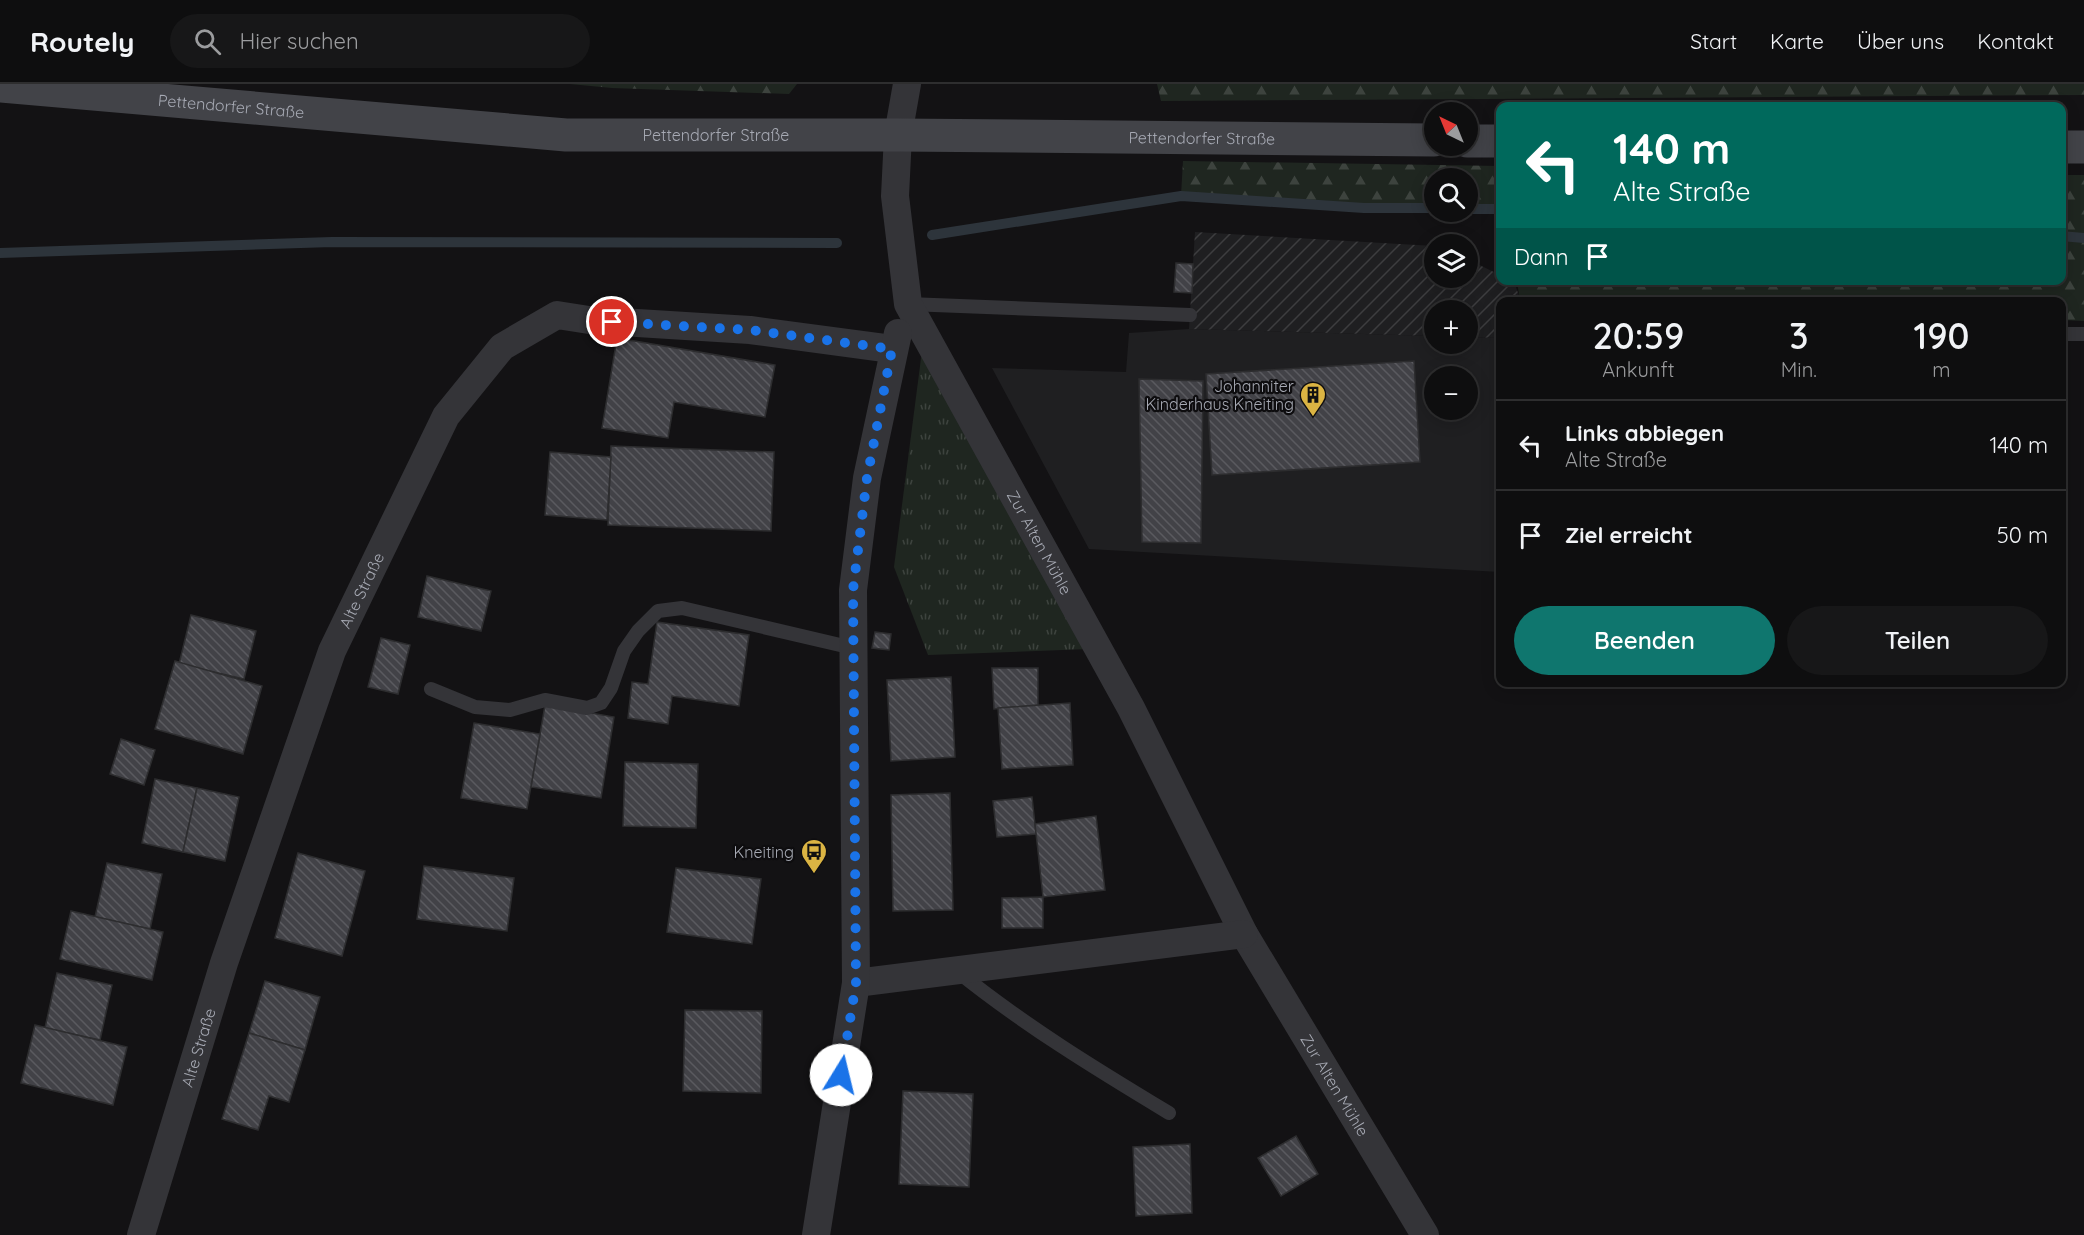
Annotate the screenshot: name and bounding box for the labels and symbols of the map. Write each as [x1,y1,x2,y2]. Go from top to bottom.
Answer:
street label: Pettendorfer Straße [157,90,305,122]
north arrow [1424,102,1478,156]
street label: Pettendorfer Straße [643,125,789,145]
street label: Pettendorfer Straße [1128,127,1275,149]
pin [586,296,637,347]
place label: Johanniter Kinderhaus Kneiting [1146,376,1294,414]
building icon: Johanniter Kinderhaus Kneiting [1298,380,1328,418]
street label: Zur Alten Mühle [1003,487,1076,598]
street label: Alte Straße [335,549,388,631]
bus stop icon: Kneiting [799,837,829,875]
place label: Kneiting [734,842,794,862]
street label: Alte Straße [177,1006,220,1089]
street label: Zur Alten Mühle [1296,1030,1373,1140]
position arrow [809,1043,873,1107]

